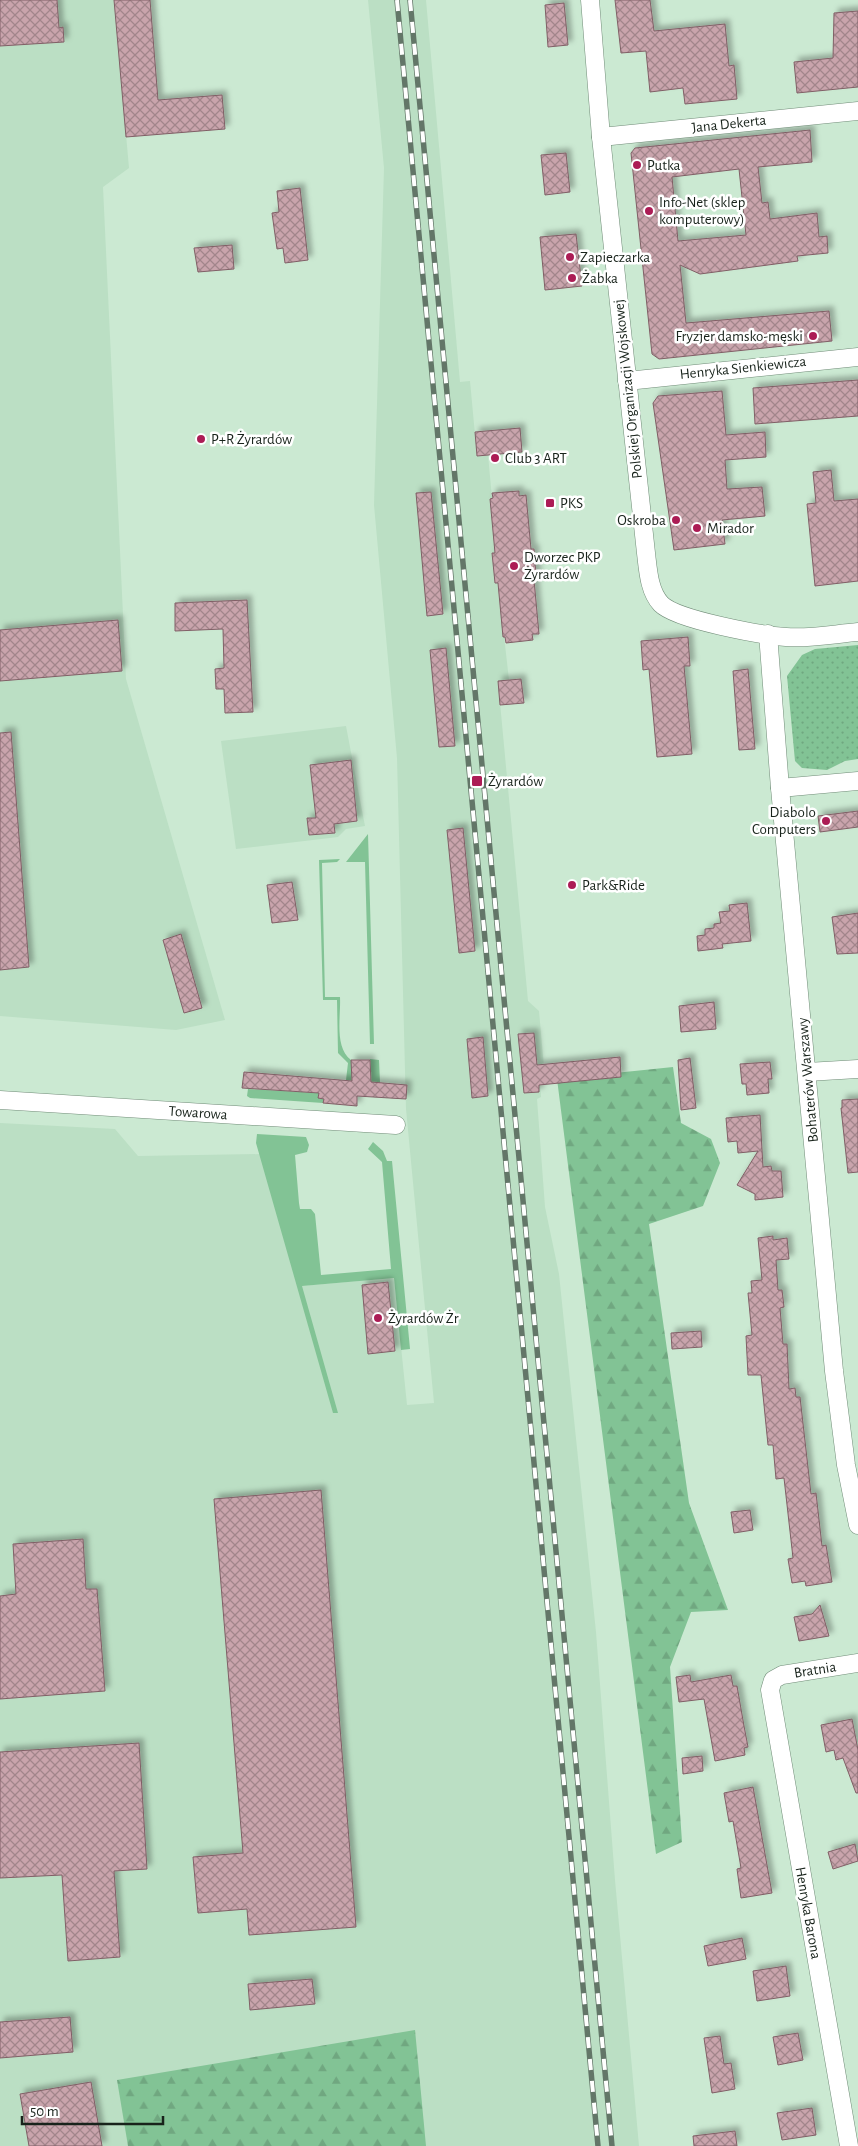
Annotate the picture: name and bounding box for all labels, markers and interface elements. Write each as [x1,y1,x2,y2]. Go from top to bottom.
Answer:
street label: Jana Dekerta [691,113,767,135]
place label: Putka [647,158,681,173]
marker: Putka [631,159,643,171]
place label: Info-Net (sklep komputerowy) [659,195,745,227]
marker: Info-Net (sklep komputerowy) [643,205,655,217]
place label: Zapieczarka [580,250,650,265]
marker: Zapieczarka [564,251,576,263]
place label: Żabka [582,269,618,286]
marker: Żabka [566,272,578,284]
street label: Polskiej Organizacji Wojskowej [611,299,645,479]
place label: Fryzjer damsko-męski [676,329,803,344]
marker: Fryzjer damsko-męski [807,330,819,342]
street label: Henryka Sienkiewicza [679,354,807,382]
place label: P+R Żyrardów [211,430,292,447]
marker: P+R Żyrardów [195,433,207,445]
place label: Club 3 ART [505,451,567,466]
marker: Club 3 ART [489,452,501,464]
place label: PKS [560,496,583,511]
marker: PKS [544,497,556,509]
place label: Oskroba [617,513,666,528]
marker: Oskroba [670,514,682,526]
place label: Mirador [707,521,754,536]
marker: Mirador [691,522,703,534]
place label: Dworzec PKP Żyrardów [524,550,601,582]
marker: Dworzec PKP Żyrardów [508,560,520,572]
place label: Żyrardów [488,772,543,789]
marker: Żyrardów [470,774,484,788]
place label: Diabolo Computers [752,805,816,837]
marker: Diabolo Computers [820,815,832,827]
place label: Park&Ride [582,878,645,893]
marker: Park&Ride [566,879,578,891]
street label: Bohaterów Warszawy [795,1016,821,1143]
street label: Towarowa [168,1103,228,1123]
place label: Żyrardów Żr [388,1309,459,1326]
marker: Żyrardów Żr [372,1312,384,1324]
street label: Bratnia [793,1659,837,1681]
street label: Henryka Barona [793,1866,824,1960]
scale bar [22,2094,164,2126]
text: 50 m [30,2104,59,2119]

